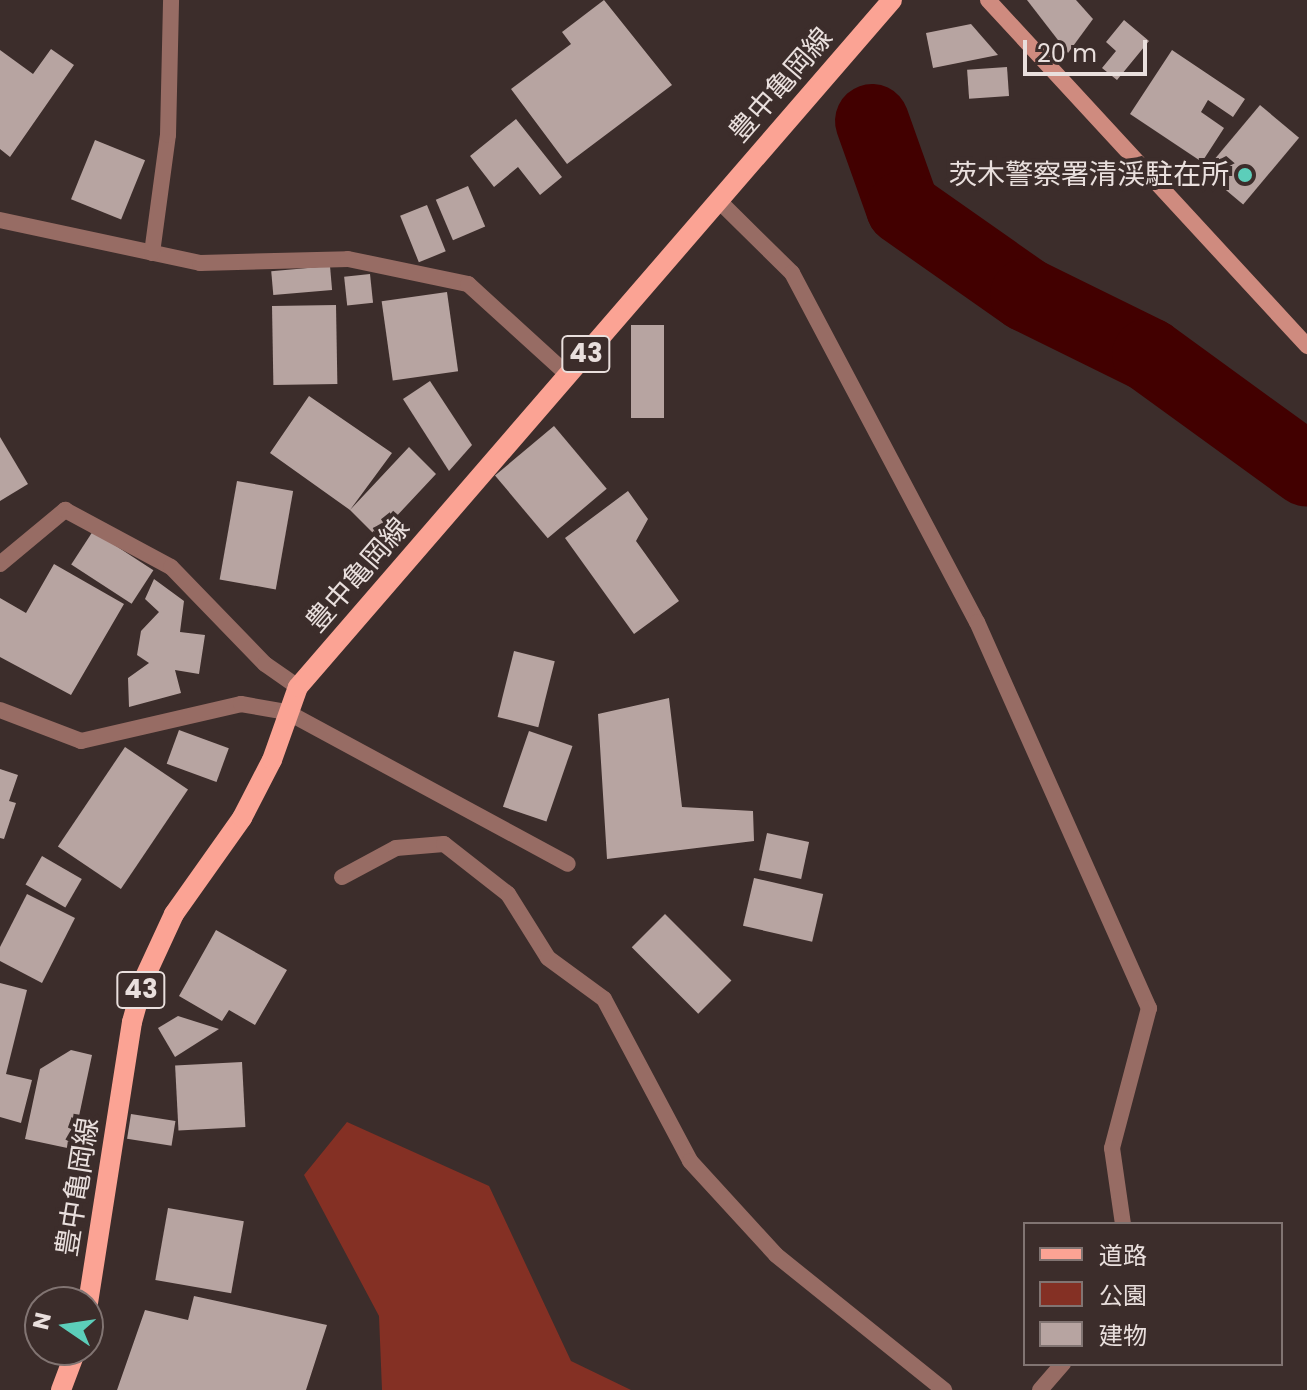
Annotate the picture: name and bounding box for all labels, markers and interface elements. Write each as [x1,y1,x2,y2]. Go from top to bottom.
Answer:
street label: 豊中亀岡線 [722,21,840,149]
scale bar [1027,24,1151,74]
text: 20 m [1037,37,1097,70]
place label: 茨木警察署清渓駐在所 [949,158,1229,192]
marker: 茨木警察署清渓駐在所 [1236,166,1254,184]
road number: 43 [560,332,612,376]
street label: 豊中亀岡線 [299,511,417,639]
road number: 43 [115,968,167,1012]
street label: 豊中亀岡線 [50,1115,106,1259]
legend [1023,1222,1283,1366]
text: 道路 [1099,1239,1147,1272]
text: 公園 [1099,1279,1147,1312]
north arrow [24,1286,104,1366]
text: N [25,1309,59,1332]
text: 建物 [1099,1319,1147,1352]

